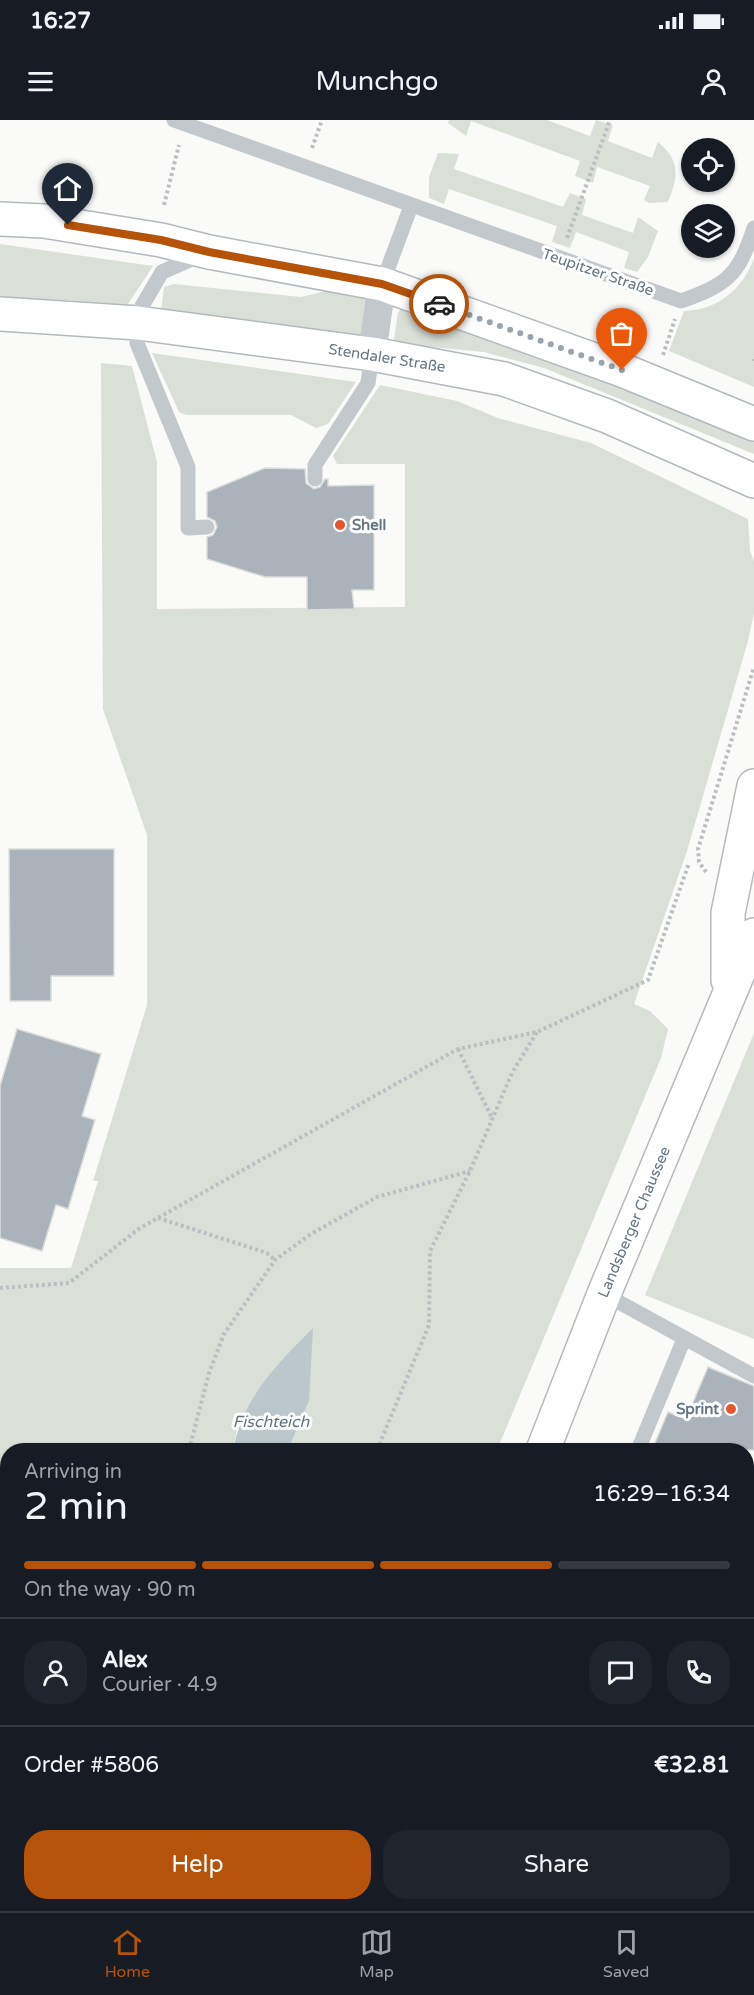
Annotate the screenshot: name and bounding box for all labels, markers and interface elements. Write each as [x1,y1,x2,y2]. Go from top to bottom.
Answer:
text: 16:27 [30,8,91,34]
icon: menu [24,65,57,98]
text: Munchgo [316,65,438,98]
icon: person [697,65,730,98]
map controls [681,138,735,258]
button: locate [681,138,735,192]
pin [42,163,93,225]
icon: home [51,172,84,205]
button: layers [681,204,735,258]
street label: Teupitzer Straße [540,244,656,300]
courier [409,274,469,334]
icon: car [423,288,456,321]
pin [596,308,647,370]
icon: bag [605,317,638,350]
street label: Stendaler Straße [327,340,447,376]
place label: Shell [352,516,386,534]
marker: Shell [333,518,347,532]
street label: Landsberger Chaussee [594,1144,674,1300]
place label: Sprint [676,1400,719,1419]
marker: Sprint [724,1402,738,1416]
water label: Fischteich [233,1412,311,1432]
text: Arriving in [24,1460,122,1484]
text: 16:29–16:34 [593,1481,730,1507]
text: 2 min [24,1483,128,1530]
text: On the way · 90 m [24,1578,196,1602]
button: person [24,1641,87,1704]
button: chat [589,1641,652,1704]
button: phone [667,1641,730,1704]
text: Alex [102,1647,148,1673]
text: Courier · 4.9 [102,1673,217,1697]
text: Order #5806 [24,1752,159,1778]
text: €32.81 [654,1752,730,1778]
button: Help [24,1830,371,1899]
button: Share [383,1830,730,1899]
tab: Home [105,1926,150,1982]
tab: Map [359,1926,394,1982]
tab: Saved [603,1926,649,1982]

